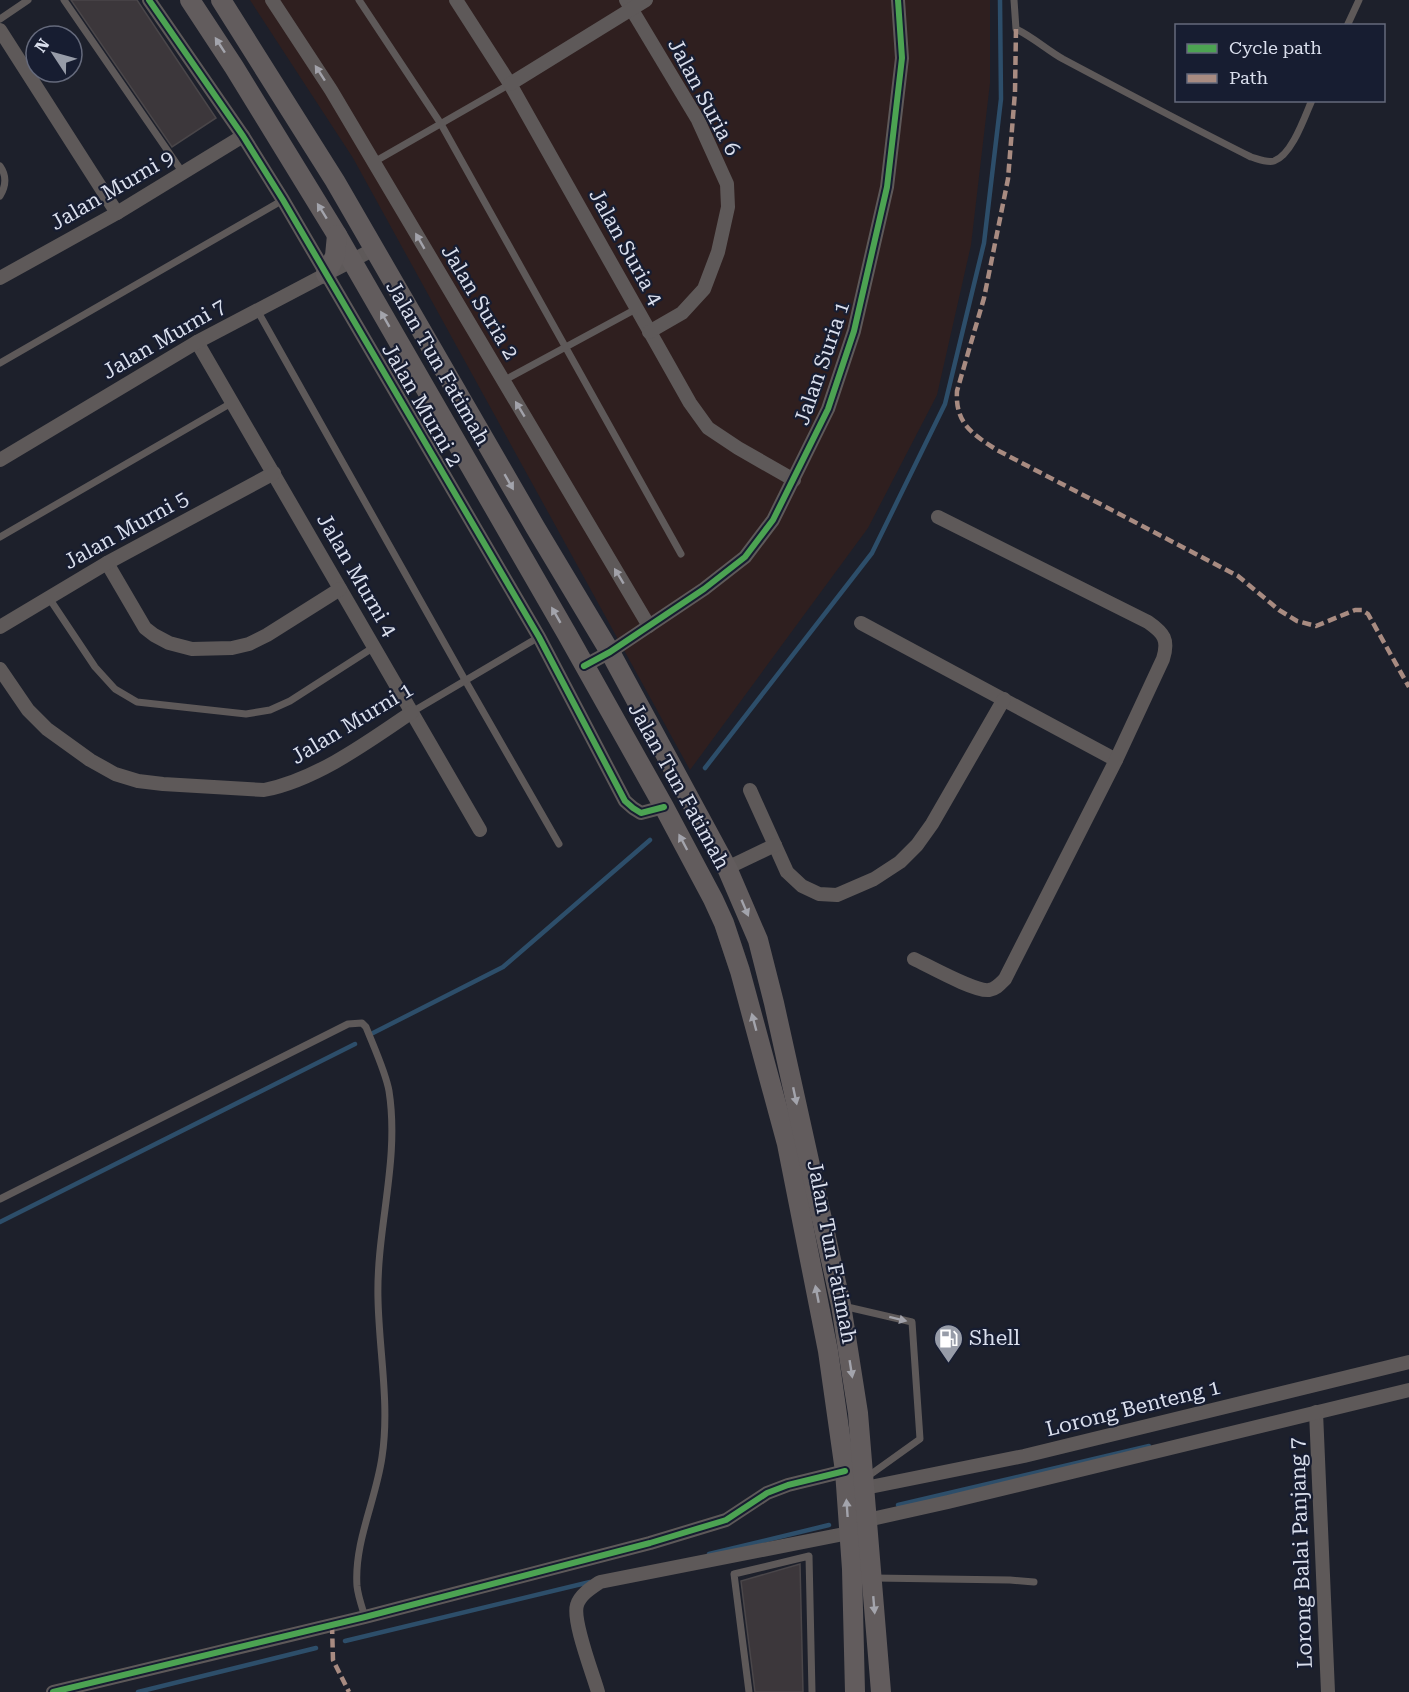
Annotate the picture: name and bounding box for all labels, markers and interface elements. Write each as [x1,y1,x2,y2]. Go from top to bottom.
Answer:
north arrow [24,24,84,84]
legend [1175,24,1385,102]
street label: Jalan Suria 6 [663,34,745,160]
text: N [31,35,54,56]
one-way arrow [214,37,225,53]
text: Cycle path [1229,37,1322,58]
one-way arrow [315,65,326,82]
text: Path [1229,67,1268,88]
street label: Jalan Murni 9 [46,145,178,235]
street label: Jalan Suria 4 [584,185,668,310]
one-way arrow [317,203,328,219]
one-way arrow [414,233,425,249]
street label: Jalan Suria 2 [436,240,524,364]
street label: Jalan Tun Fatimah [381,276,495,450]
street label: Jalan Murni 7 [98,294,230,384]
street label: Jalan Suria 1 [790,298,854,428]
one-way arrow [380,310,390,327]
street label: Jalan Murni 2 [377,339,467,471]
one-way arrow [514,401,525,417]
one-way arrow [504,474,514,491]
street label: Jalan Murni 5 [60,486,192,574]
street label: Jalan Murni 4 [312,509,402,641]
one-way arrow [614,568,625,584]
one-way arrow [551,606,561,623]
street label: Jalan Murni 1 [286,677,418,769]
street label: Jalan Tun Fatimah [623,699,735,874]
one-way arrow [678,833,688,850]
one-way arrow [741,899,750,917]
one-way arrow [749,1013,758,1031]
one-way arrow [791,1087,800,1106]
street label: Jalan Tun Fatimah [802,1158,862,1346]
one-way arrow [812,1284,821,1303]
one-way arrow [889,1315,907,1325]
fuel station icon: Shell [932,1322,964,1364]
place label: Shell [969,1326,1020,1350]
one-way arrow [847,1360,856,1379]
street label: Lorong Benteng 1 [1043,1375,1223,1441]
street label: Lorong Balai Panjang 7 [1285,1437,1317,1669]
one-way arrow [842,1498,852,1517]
one-way arrow [869,1596,879,1615]

